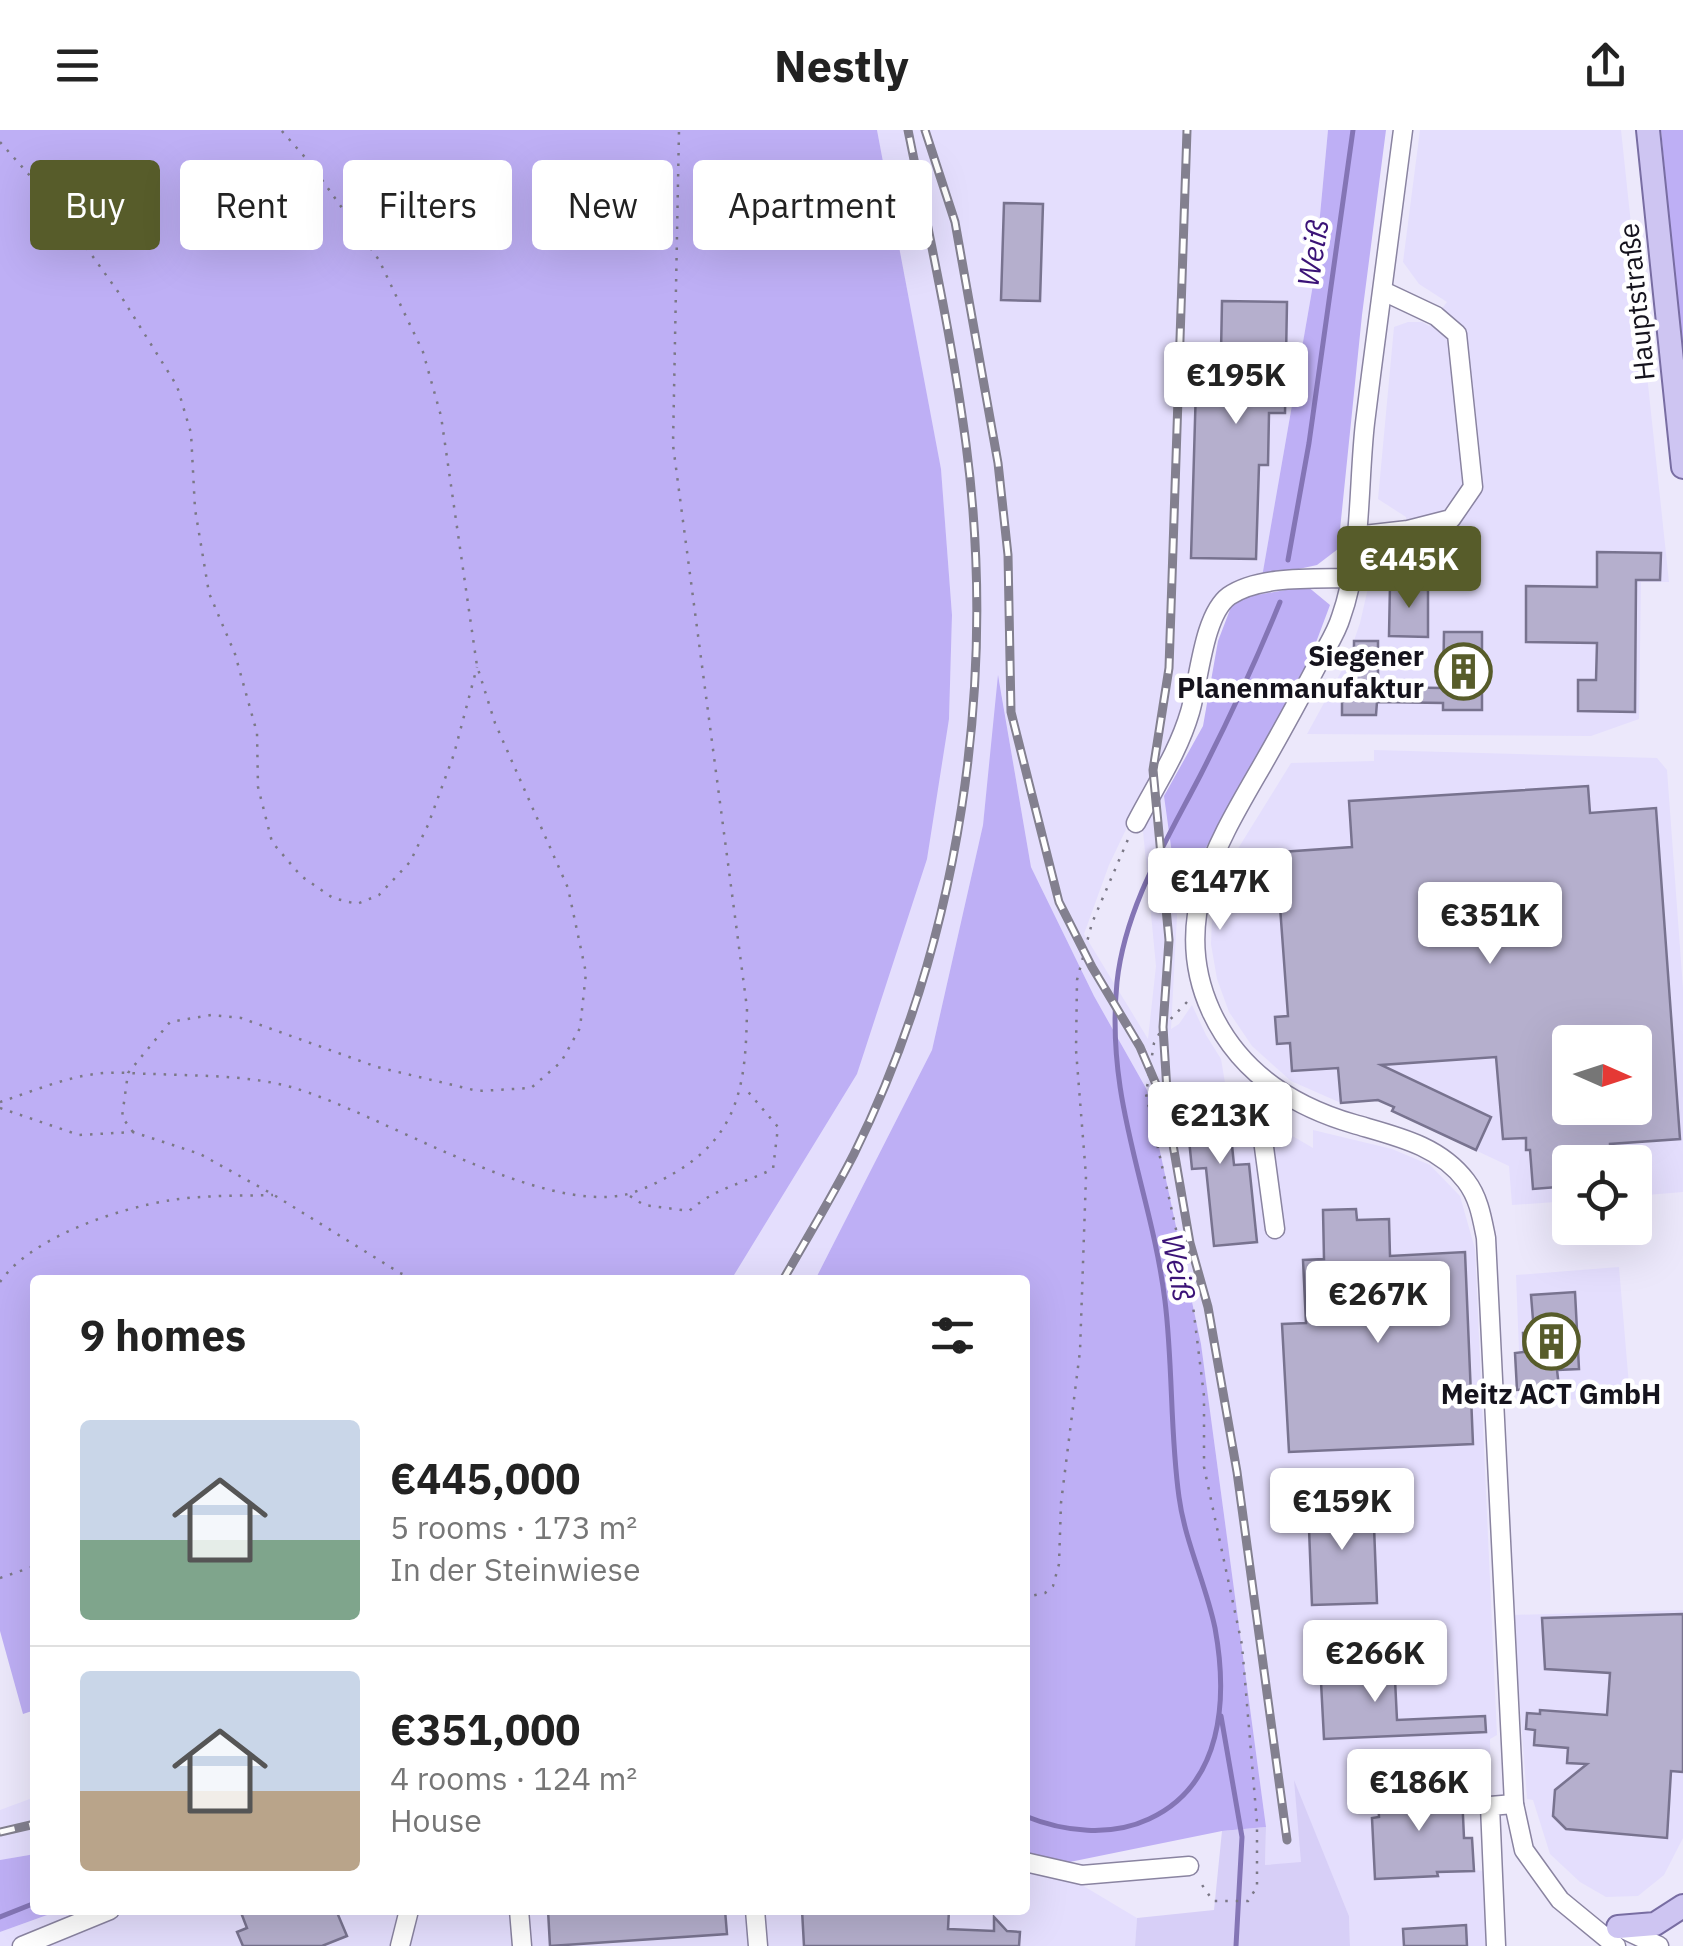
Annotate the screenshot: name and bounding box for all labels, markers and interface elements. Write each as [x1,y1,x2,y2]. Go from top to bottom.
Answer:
text: Nestly [774,36,909,94]
icon: menu [50,38,105,93]
icon: share [1578,38,1633,93]
chip: Buy [30,160,160,250]
chip: Rent [180,160,323,250]
chip: Filters [343,160,512,250]
chip: New [532,160,673,250]
chip: Apartment [693,160,932,250]
water label: Weiß [1287,216,1337,290]
street label: Hauptstraße [1609,221,1663,383]
pin: €195K [1166,342,1306,427]
text: €195K [1186,353,1286,395]
pin: €445K [1339,526,1479,611]
text: €445K [1359,537,1459,579]
place label: Siegener Planenmanufaktur [1177,637,1424,706]
building icon: Siegener Planenmanufaktur [1433,641,1493,701]
pin: €147K [1150,848,1290,933]
text: €147K [1170,859,1270,901]
pin: €351K [1420,882,1560,967]
text: €351K [1440,893,1540,935]
north arrow [1552,1025,1652,1125]
map controls [1552,1025,1652,1245]
pin: €213K [1150,1082,1290,1167]
text: €213K [1170,1093,1270,1135]
button: locate [1552,1145,1652,1245]
water label: Weiß [1153,1230,1205,1304]
pin: €267K [1308,1261,1448,1346]
text: €267K [1328,1272,1428,1314]
text: 9 homes [80,1308,246,1363]
icon: filters [925,1308,980,1363]
building icon: Meitz ACT GmbH [1521,1312,1581,1372]
place label: Meitz ACT GmbH [1441,1375,1661,1412]
text: €445,000 [390,1451,581,1506]
icon: home [160,1460,280,1580]
pin: €159K [1272,1468,1412,1553]
text: €159K [1292,1479,1392,1521]
text: 5 rooms · 173 m² [390,1506,637,1548]
text: In der Steinwiese [390,1548,641,1590]
pin: €266K [1305,1620,1445,1705]
text: €266K [1325,1631,1425,1673]
text: €351,000 [390,1702,581,1757]
icon: home [160,1711,280,1831]
pin: €186K [1349,1749,1489,1834]
text: 4 rooms · 124 m² [390,1757,637,1799]
text: €186K [1369,1760,1469,1802]
text: House [390,1799,482,1841]

